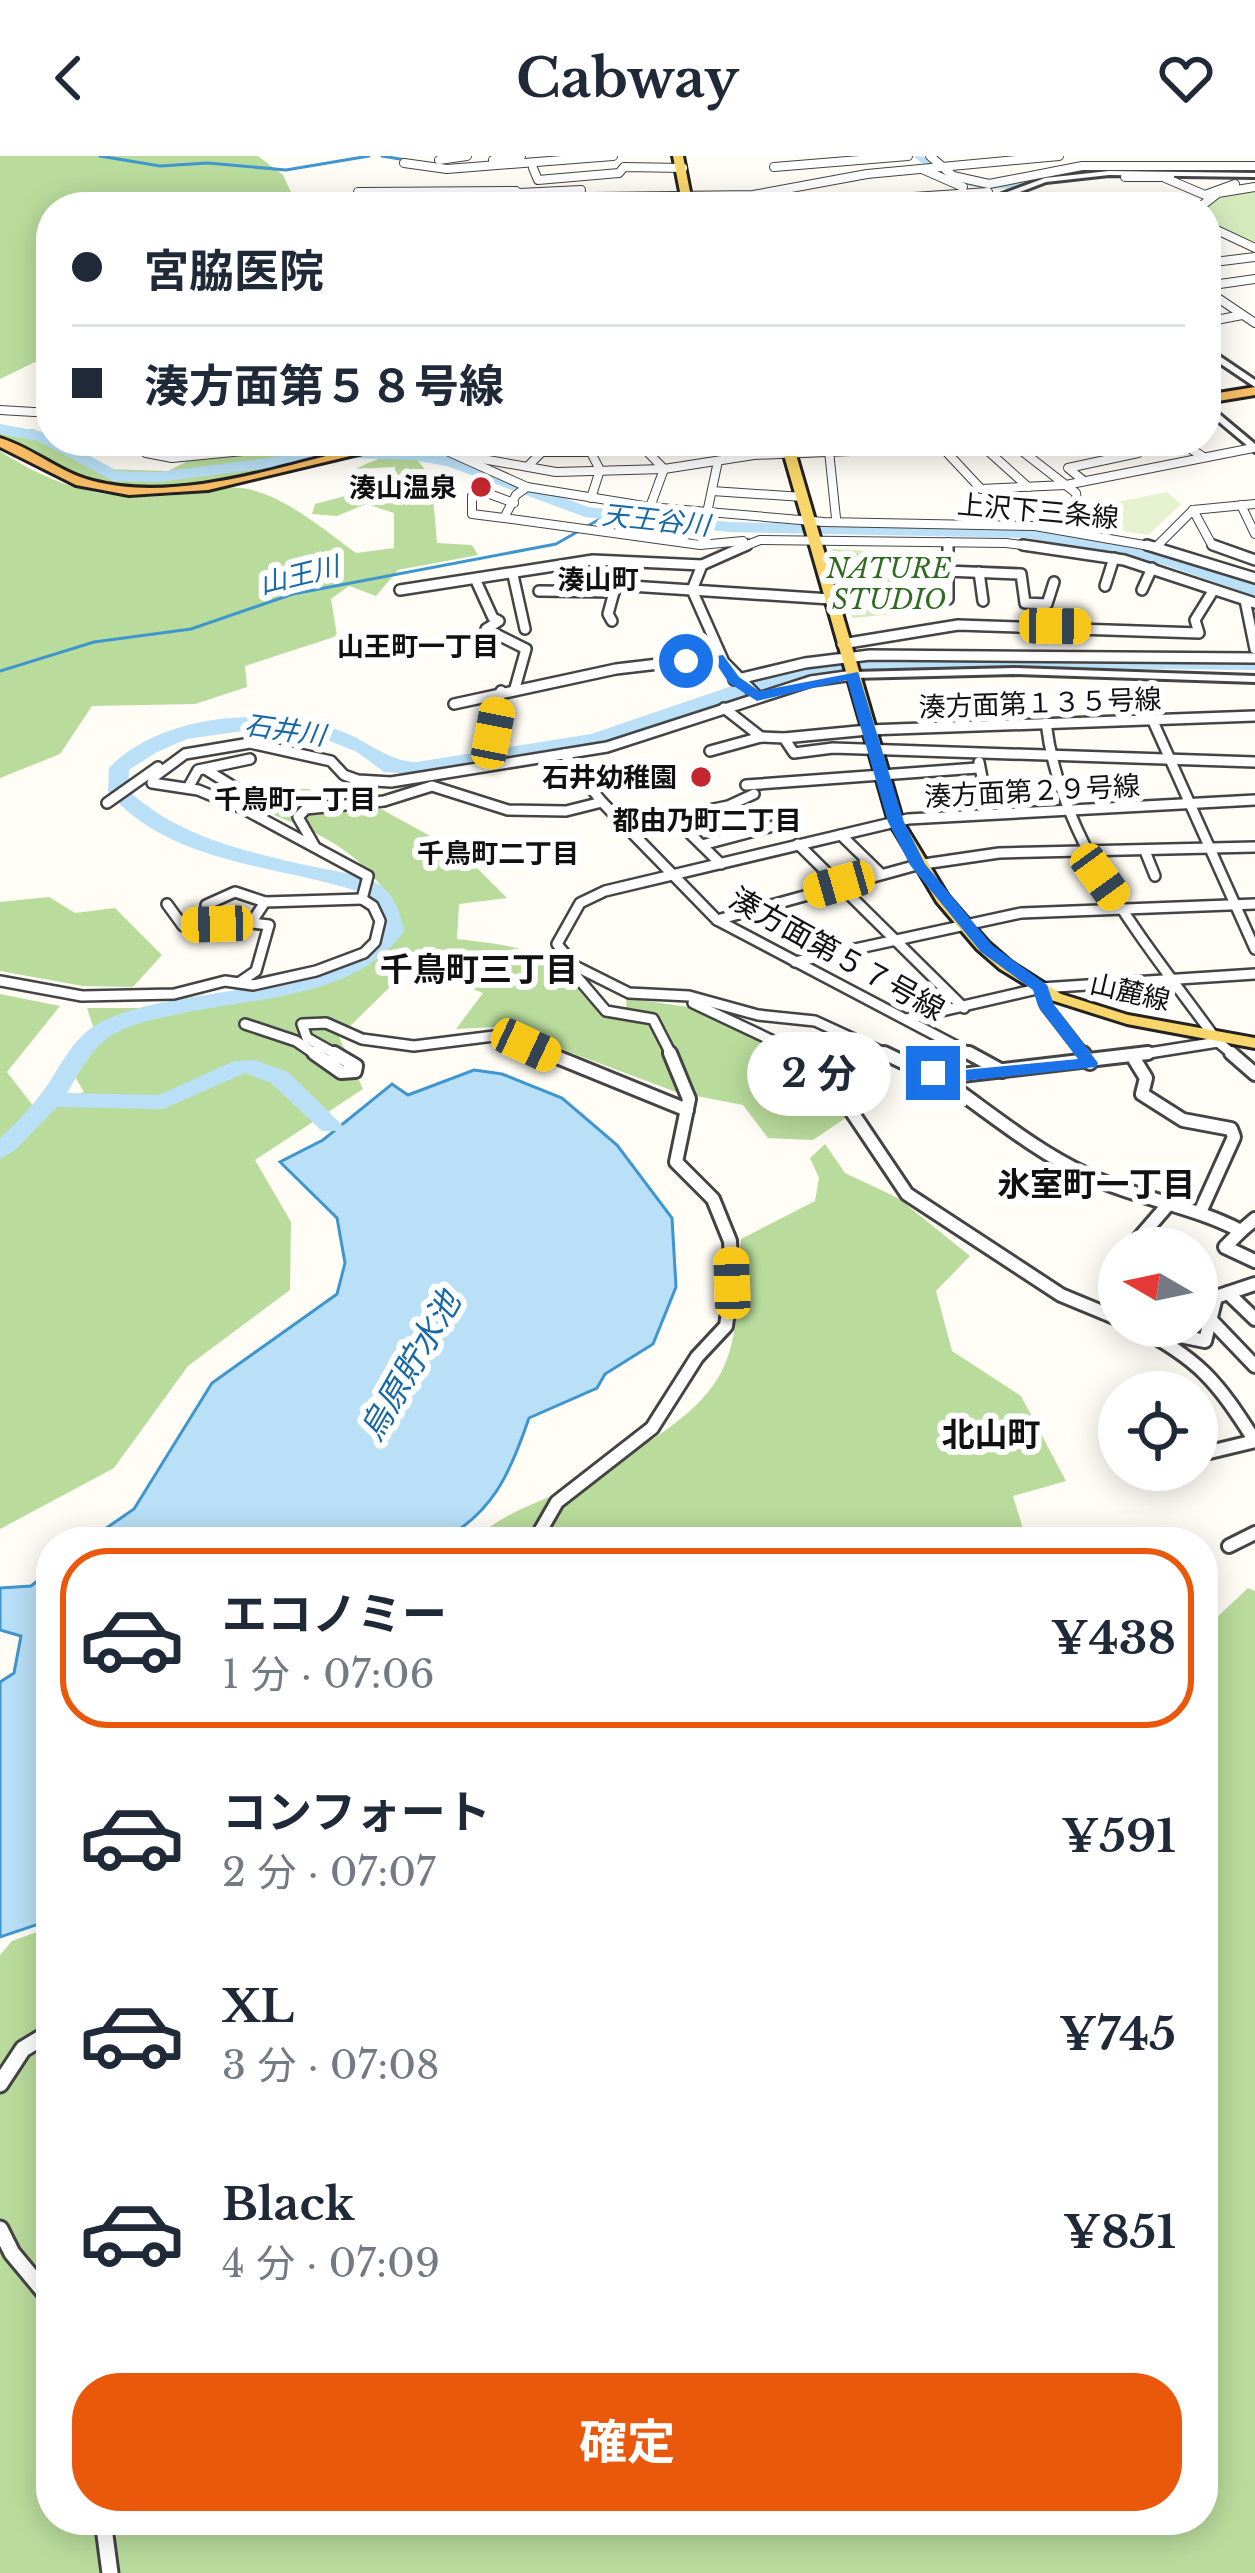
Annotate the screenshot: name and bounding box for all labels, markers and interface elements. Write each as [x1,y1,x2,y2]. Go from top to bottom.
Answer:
icon: back [36,45,102,111]
text: Cabway [516,45,739,112]
icon: heart [1153,45,1219,111]
text: 宮脇医院 [144,243,324,299]
text: 湊方面第５８号線 [144,358,504,414]
place label: 湊山温泉 [349,471,457,504]
marker: 湊山温泉 [468,474,494,500]
street label: 上沢下三条線 [956,488,1120,534]
water label: 天王谷川 [601,498,714,542]
water label: 山王川 [256,548,345,601]
park label: NATURE STUDIO [825,552,952,616]
district label: 湊山町 [558,563,639,596]
car [1019,607,1091,645]
district label: 山王町一丁目 [337,630,499,663]
route start [659,634,713,688]
street label: 湊方面第１３５号線 [918,682,1162,724]
car [468,694,518,772]
water label: 石井川 [243,708,330,752]
place label: 石井幼稚園 [542,761,677,794]
marker: 石井幼稚園 [688,764,714,790]
street label: 湊方面第２９号線 [923,769,1141,813]
district label: 千鳥町一丁目 [214,783,376,816]
district label: 都由乃町二丁目 [613,804,802,837]
district label: 千鳥町二丁目 [417,837,579,870]
car [1064,837,1136,917]
car [799,857,879,911]
street label: 湊方面第５７号線 [723,880,951,1028]
car [180,905,254,943]
district label: 千鳥町三丁目 [380,949,578,990]
street label: 山麓線 [1087,967,1173,1017]
car [486,1013,566,1077]
callout: 2 分 [747,1031,891,1115]
route end [906,1046,960,1100]
text: 2 分 [782,1049,856,1098]
district label: 氷室町一丁目 [997,1164,1195,1205]
north arrow [1098,1227,1218,1347]
map controls [1098,1227,1218,1491]
car [713,1246,751,1320]
water label: 烏原貯水池 [351,1282,471,1448]
button: locate [1098,1371,1218,1491]
district label: 北山町 [942,1414,1041,1455]
icon: car [78,1584,186,1692]
text: エコノミー [222,1586,447,1642]
text: ¥438 [1051,1610,1176,1666]
text: 1 分 · 07:06 [222,1650,435,1699]
icon: car [78,1782,186,1890]
text: コンフォート [222,1784,491,1840]
text: ¥591 [1061,1808,1176,1864]
text: 2 分 · 07:07 [222,1848,436,1897]
text: XL [222,1978,294,2034]
icon: car [78,1980,186,2088]
text: ¥745 [1059,2006,1176,2062]
text: 3 分 · 07:08 [222,2041,440,2090]
text: Black [222,2176,355,2232]
icon: car [78,2178,186,2286]
text: ¥851 [1063,2204,1176,2260]
text: 4 分 · 07:09 [222,2239,440,2288]
button: 確定 [72,2373,1182,2511]

